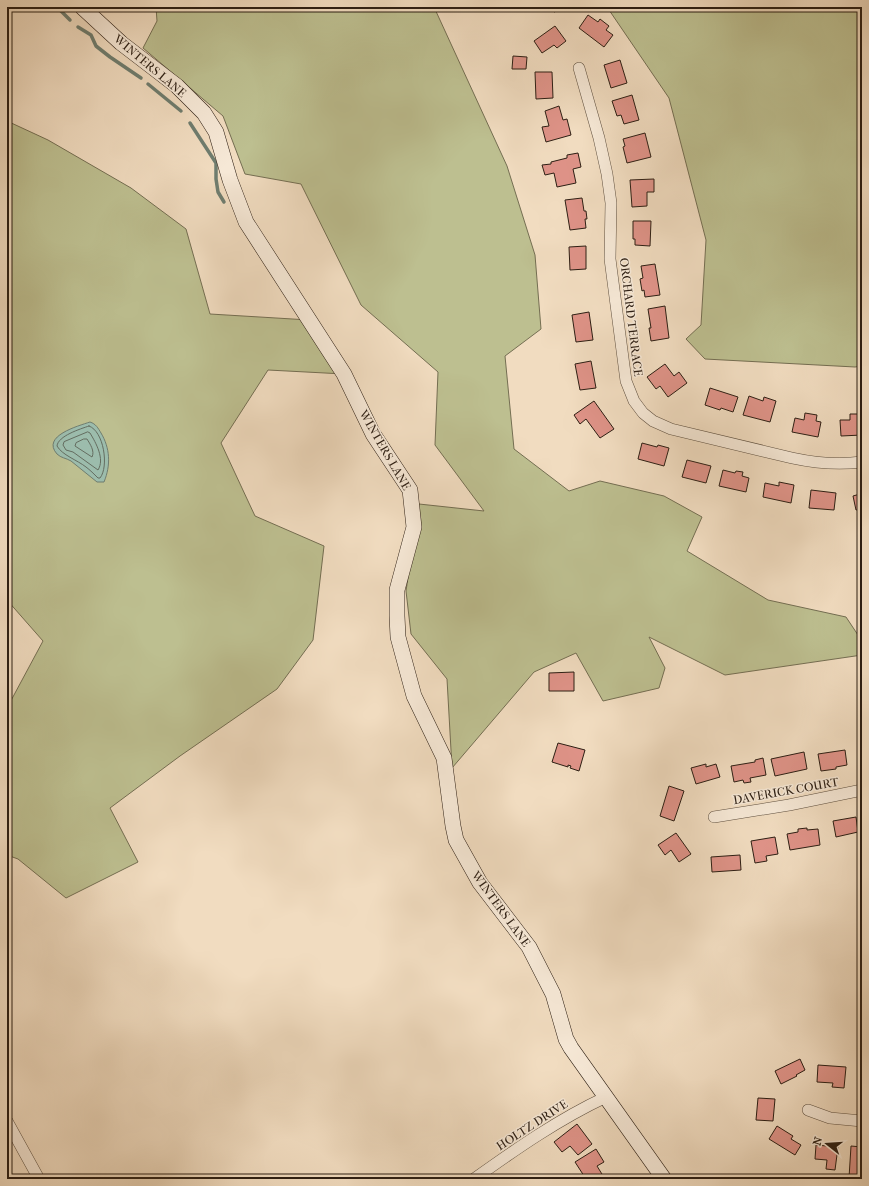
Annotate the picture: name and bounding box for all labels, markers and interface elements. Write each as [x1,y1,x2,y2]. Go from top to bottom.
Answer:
street label: WINTERS LANE [110,31,189,100]
street label: ORCHARD TERRACE [617,257,645,377]
street label: WINTERS LANE [356,407,414,493]
street label: DAVERICK COURT [732,775,841,807]
street label: WINTERS LANE [468,868,533,950]
street label: HOLTZ DRIVE [494,1097,570,1153]
north arrow [807,1124,847,1164]
text: N [810,1135,826,1147]

